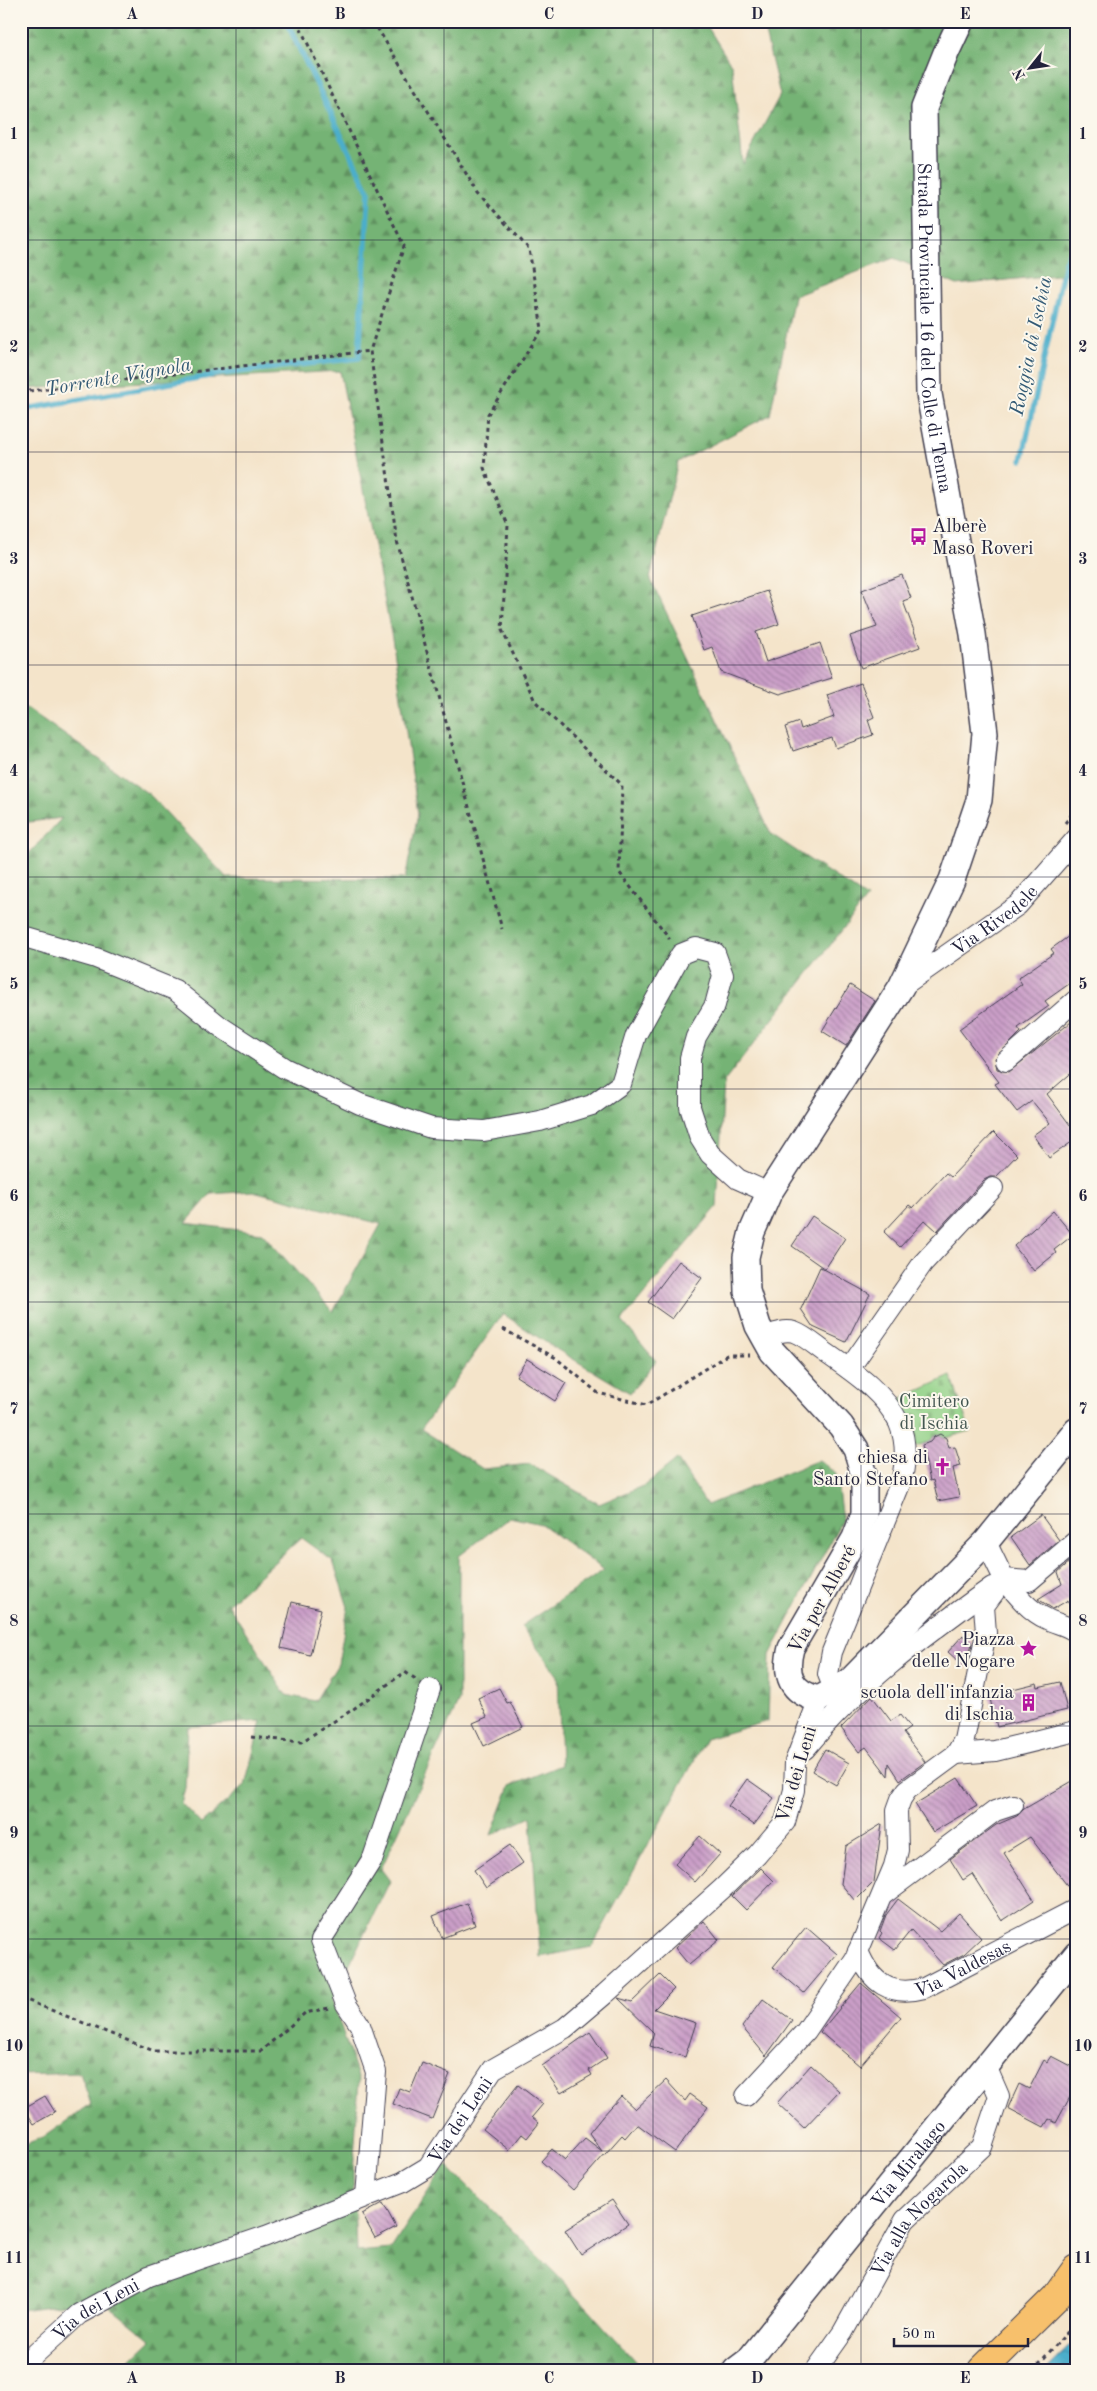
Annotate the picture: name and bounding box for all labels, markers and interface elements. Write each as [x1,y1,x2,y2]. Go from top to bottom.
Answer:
text: A [126,7,138,23]
text: B [334,7,346,23]
text: C [544,7,554,23]
text: D [751,7,763,23]
text: E [959,7,971,23]
north arrow [1004,42,1054,92]
text: N [1011,66,1028,82]
text: 1 [9,127,19,143]
text: 1 [1078,127,1088,143]
street label: Strada Provinciale 16 del Colle di Tenna [913,163,954,495]
water label: Roggia di Ischia [1007,275,1056,419]
text: 2 [9,340,19,356]
text: 2 [1078,340,1088,356]
water label: Torrente Vignola [44,355,193,401]
place label: Alberè Maso Roveri [932,518,1033,559]
bus stop icon: Alberè Maso Roveri [908,526,928,546]
text: 3 [9,552,19,568]
text: 3 [1078,552,1088,568]
text: 4 [9,764,19,780]
text: 4 [1078,764,1088,780]
street label: Via Rivedele [949,883,1043,960]
text: 5 [9,977,19,993]
text: 5 [1078,977,1088,993]
text: 6 [9,1189,19,1205]
text: 6 [1078,1189,1088,1205]
park label: Cimitero di Ischia [899,1393,969,1434]
text: 7 [9,1402,19,1418]
text: 7 [1078,1402,1088,1418]
place label: chiesa di Santo Stefano [813,1449,928,1490]
church icon: chiesa di Santo Stefano [932,1457,952,1477]
street label: Via per Alberé [786,1543,861,1657]
text: 8 [9,1614,19,1630]
text: 8 [1078,1614,1088,1630]
place label: Piazza delle Nogare [912,1631,1016,1672]
place icon: Piazza delle Nogare [1019,1639,1039,1659]
place label: scuola dell'infanzia di Ischia [860,1684,1015,1725]
building icon: scuola dell'infanzia di Ischia [1018,1692,1038,1712]
street label: Via dei Leni [774,1724,821,1825]
text: 9 [9,1826,19,1842]
text: 9 [1078,1826,1088,1842]
street label: Via Valdesas [913,1938,1015,2002]
text: 10 [5,2039,23,2055]
text: 10 [1074,2039,1092,2055]
street label: Via dei Leni [426,2074,497,2168]
street label: Via Miralago [869,2118,950,2212]
street label: Via alla Nogarola [869,2159,973,2280]
text: 11 [5,2251,23,2267]
text: 11 [1074,2251,1092,2267]
street label: Via dei Leni [50,2276,143,2345]
scale bar [894,2316,1028,2348]
text: 50 m [902,2327,936,2342]
text: A [126,2371,138,2387]
text: B [334,2371,346,2387]
text: C [544,2371,554,2387]
text: D [751,2371,763,2387]
text: E [959,2371,971,2387]

